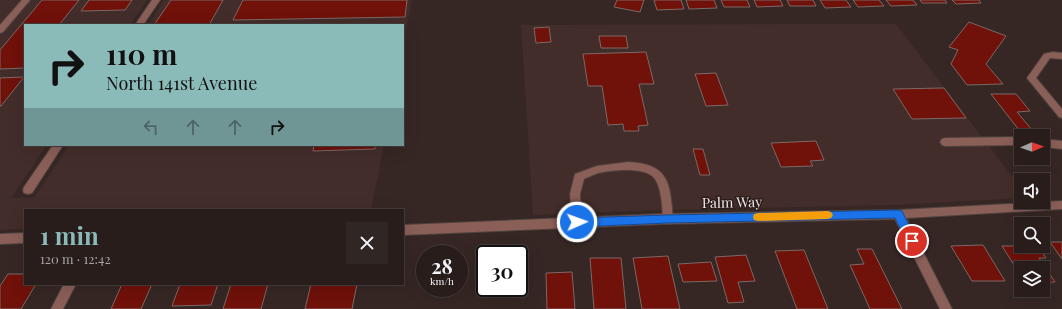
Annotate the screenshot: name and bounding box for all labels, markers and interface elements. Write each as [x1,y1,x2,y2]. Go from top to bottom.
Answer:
text: 110 m [106,35,177,72]
icon: right [40,40,92,92]
text: North 141st Avenue [106,71,257,95]
icon: left [140,116,162,138]
icon: ahead [182,116,204,138]
icon: ahead [224,116,246,138]
icon: right [266,116,288,138]
north arrow [1014,129,1050,165]
map controls [1014,129,1050,297]
button: sound [1014,173,1050,209]
street label: Palm Way [702,192,762,212]
position arrow [556,201,598,243]
button: search [1014,217,1050,253]
text: 1 min [40,219,99,251]
button: close [346,222,388,264]
pin [895,224,929,258]
icon: arrive [901,230,923,252]
speed limit sign: 30 [476,245,528,297]
text: 120 m · 12:42 [40,250,111,267]
text: 28 [431,252,453,279]
button: layers [1014,261,1050,297]
text: km/h [430,274,454,288]

